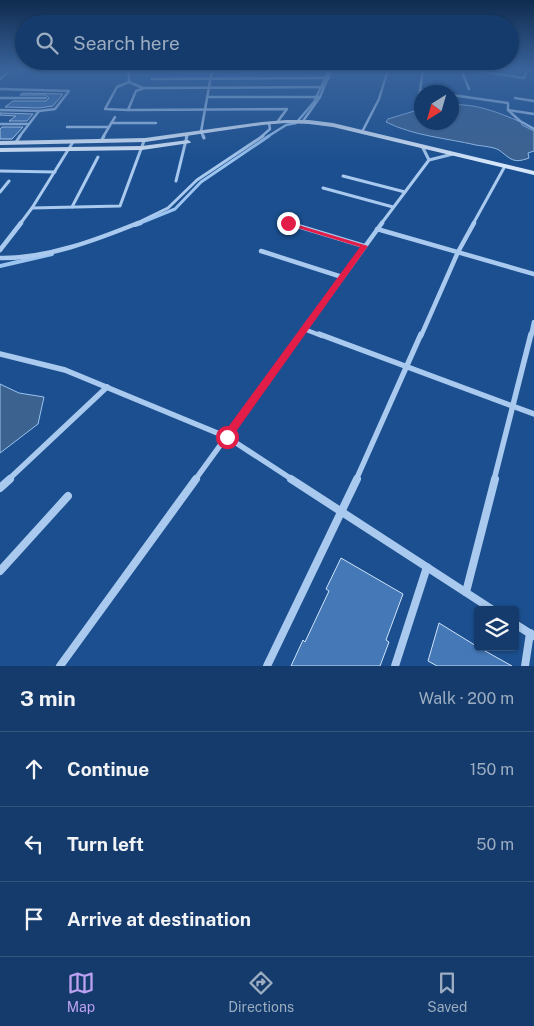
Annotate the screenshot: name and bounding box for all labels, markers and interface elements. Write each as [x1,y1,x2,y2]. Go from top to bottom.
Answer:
search box [15,15,519,70]
icon: search [33,29,61,57]
text: Search here [73,32,180,54]
north arrow [414,85,459,130]
route end [277,212,300,235]
route start [216,426,239,449]
map controls [474,606,519,651]
button: layers [474,606,519,651]
text: 3 min [20,686,76,711]
text: Walk · 200 m [419,689,514,708]
icon: ahead [20,755,48,783]
text: Continue [67,758,149,780]
text: 150 m [470,760,514,779]
icon: left [20,830,48,858]
text: Turn left [67,833,144,855]
text: 50 m [476,835,514,854]
icon: arrive [20,905,48,933]
text: Arrive at destination [67,908,251,930]
tab: Map [67,969,95,1015]
tab: Directions [228,969,294,1015]
tab: Saved [427,969,467,1015]

